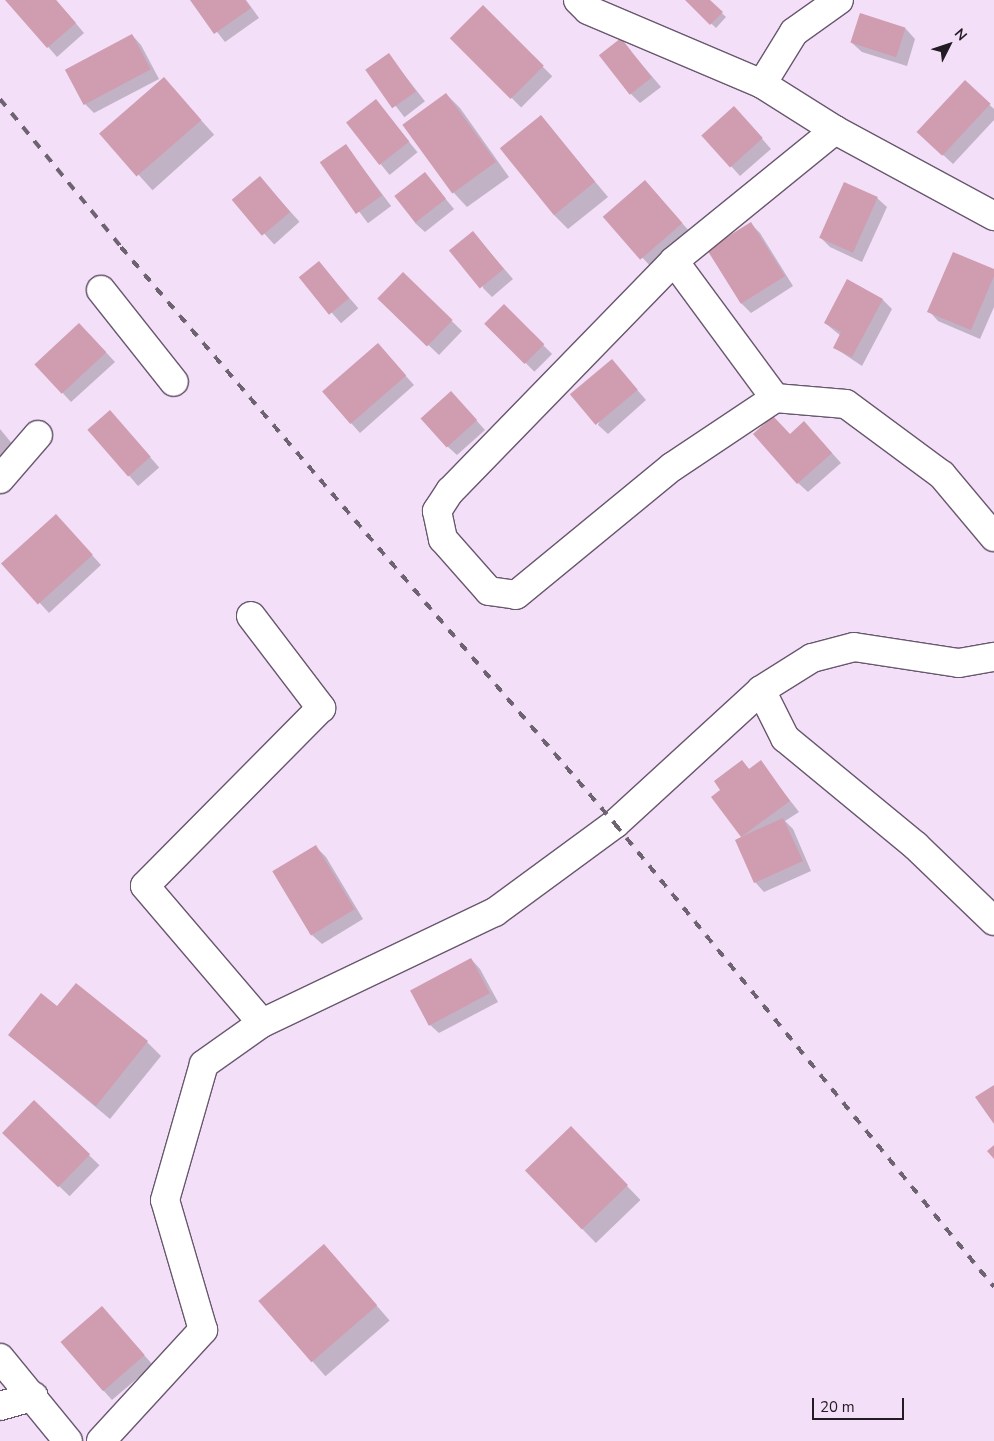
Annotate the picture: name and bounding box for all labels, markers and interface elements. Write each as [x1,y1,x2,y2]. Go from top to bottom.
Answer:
north arrow [924,20,974,70]
text: N [950,25,971,45]
scale bar [814,1388,906,1420]
text: 20 m [820,1397,855,1417]

